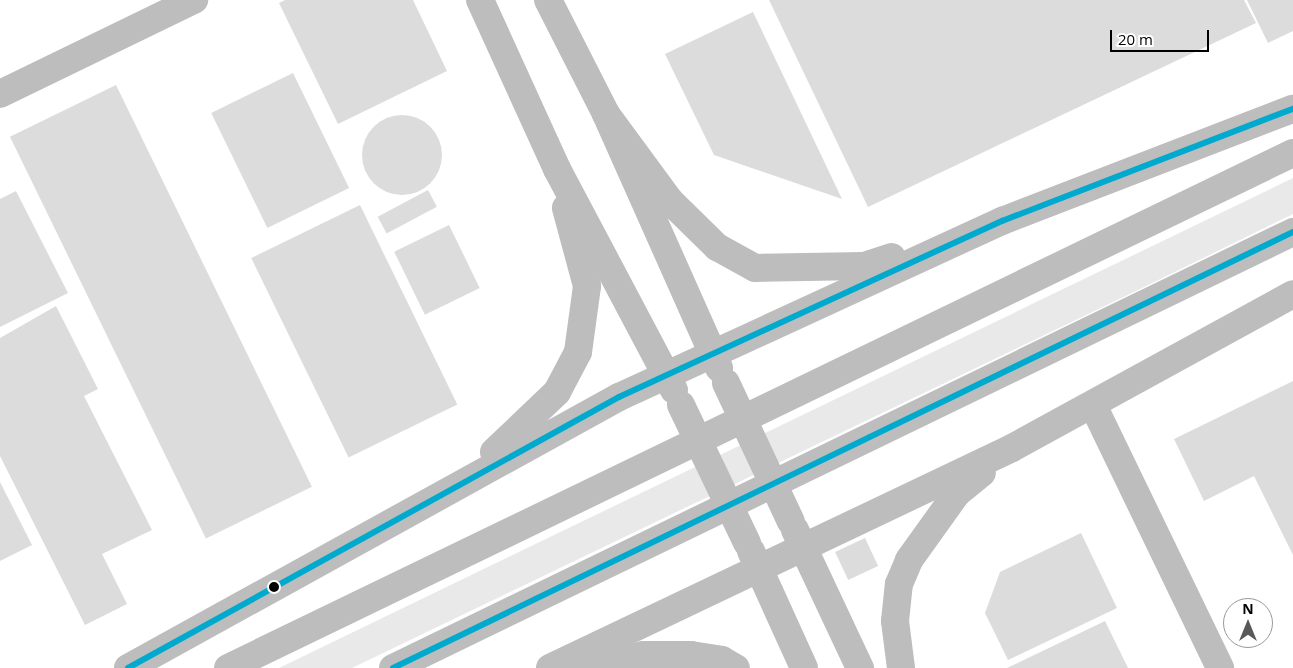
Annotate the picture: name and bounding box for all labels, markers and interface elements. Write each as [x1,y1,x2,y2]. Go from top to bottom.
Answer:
scale bar [1113,20,1212,52]
text: 20 m [1118,29,1153,49]
unlabelled marker [269,582,279,592]
north arrow [1223,598,1273,648]
text: N [1242,599,1254,618]

